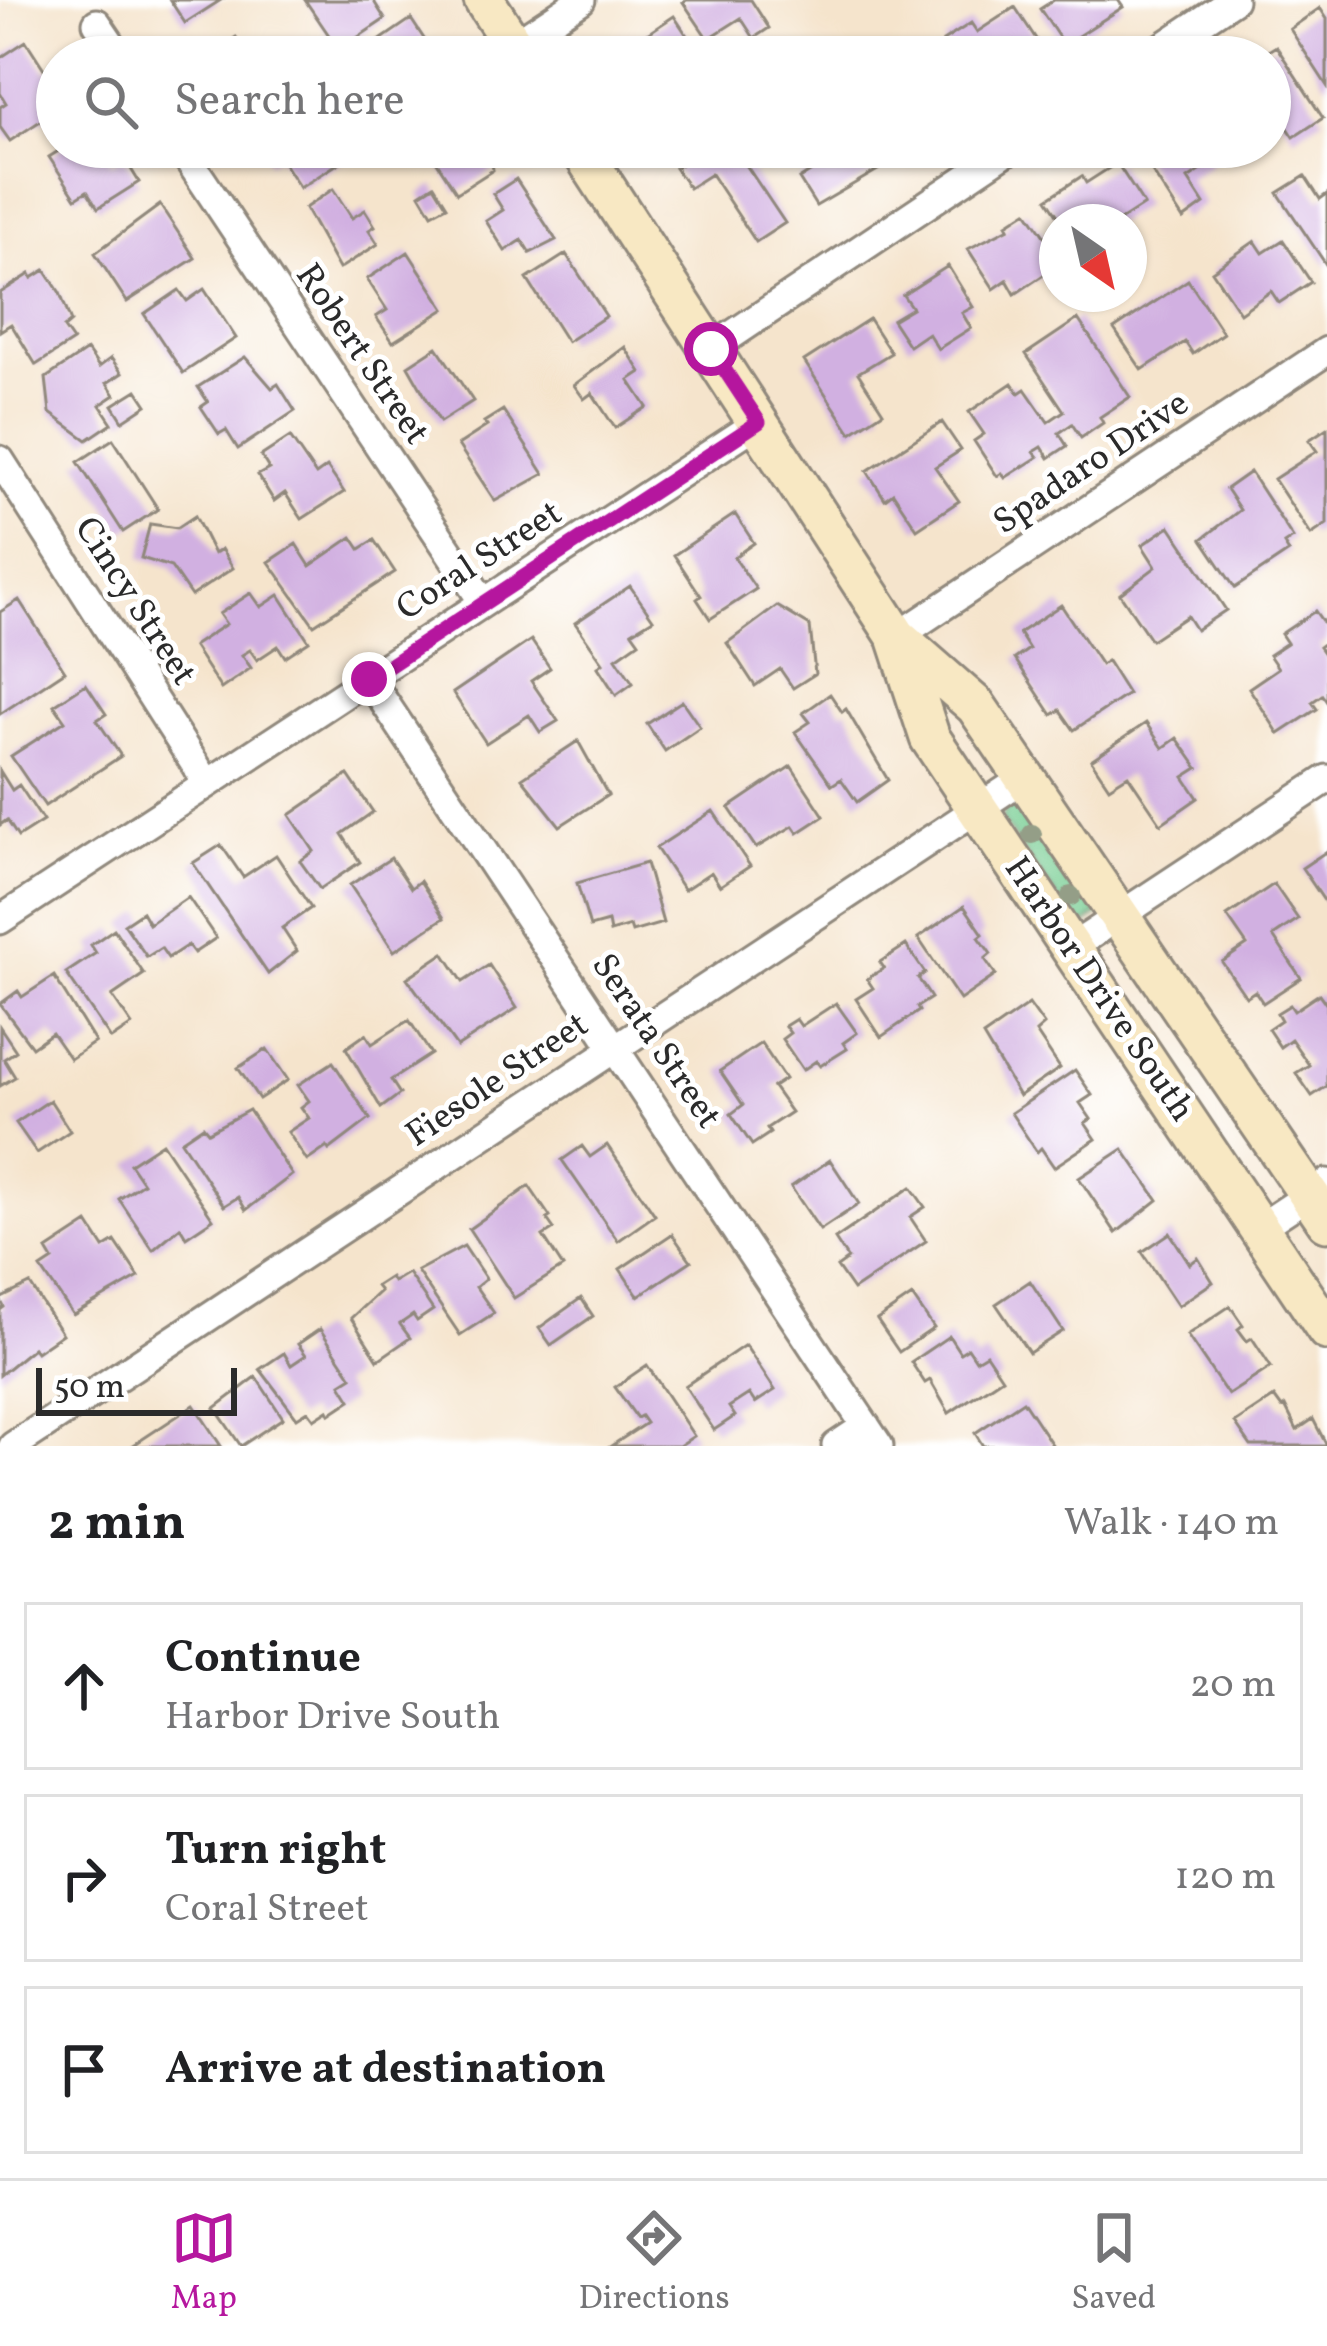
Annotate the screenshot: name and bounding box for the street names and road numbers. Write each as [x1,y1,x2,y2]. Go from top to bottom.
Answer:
street label: Robert Street [282,254,440,456]
street label: Spadaro Drive [984,380,1200,548]
street label: Coral Street [388,490,572,634]
street label: Cincy Street [61,508,207,696]
street label: Harbor Drive South [991,848,1205,1132]
street label: Serata Street [578,944,732,1140]
street label: Fiesole Street [397,1001,599,1161]

